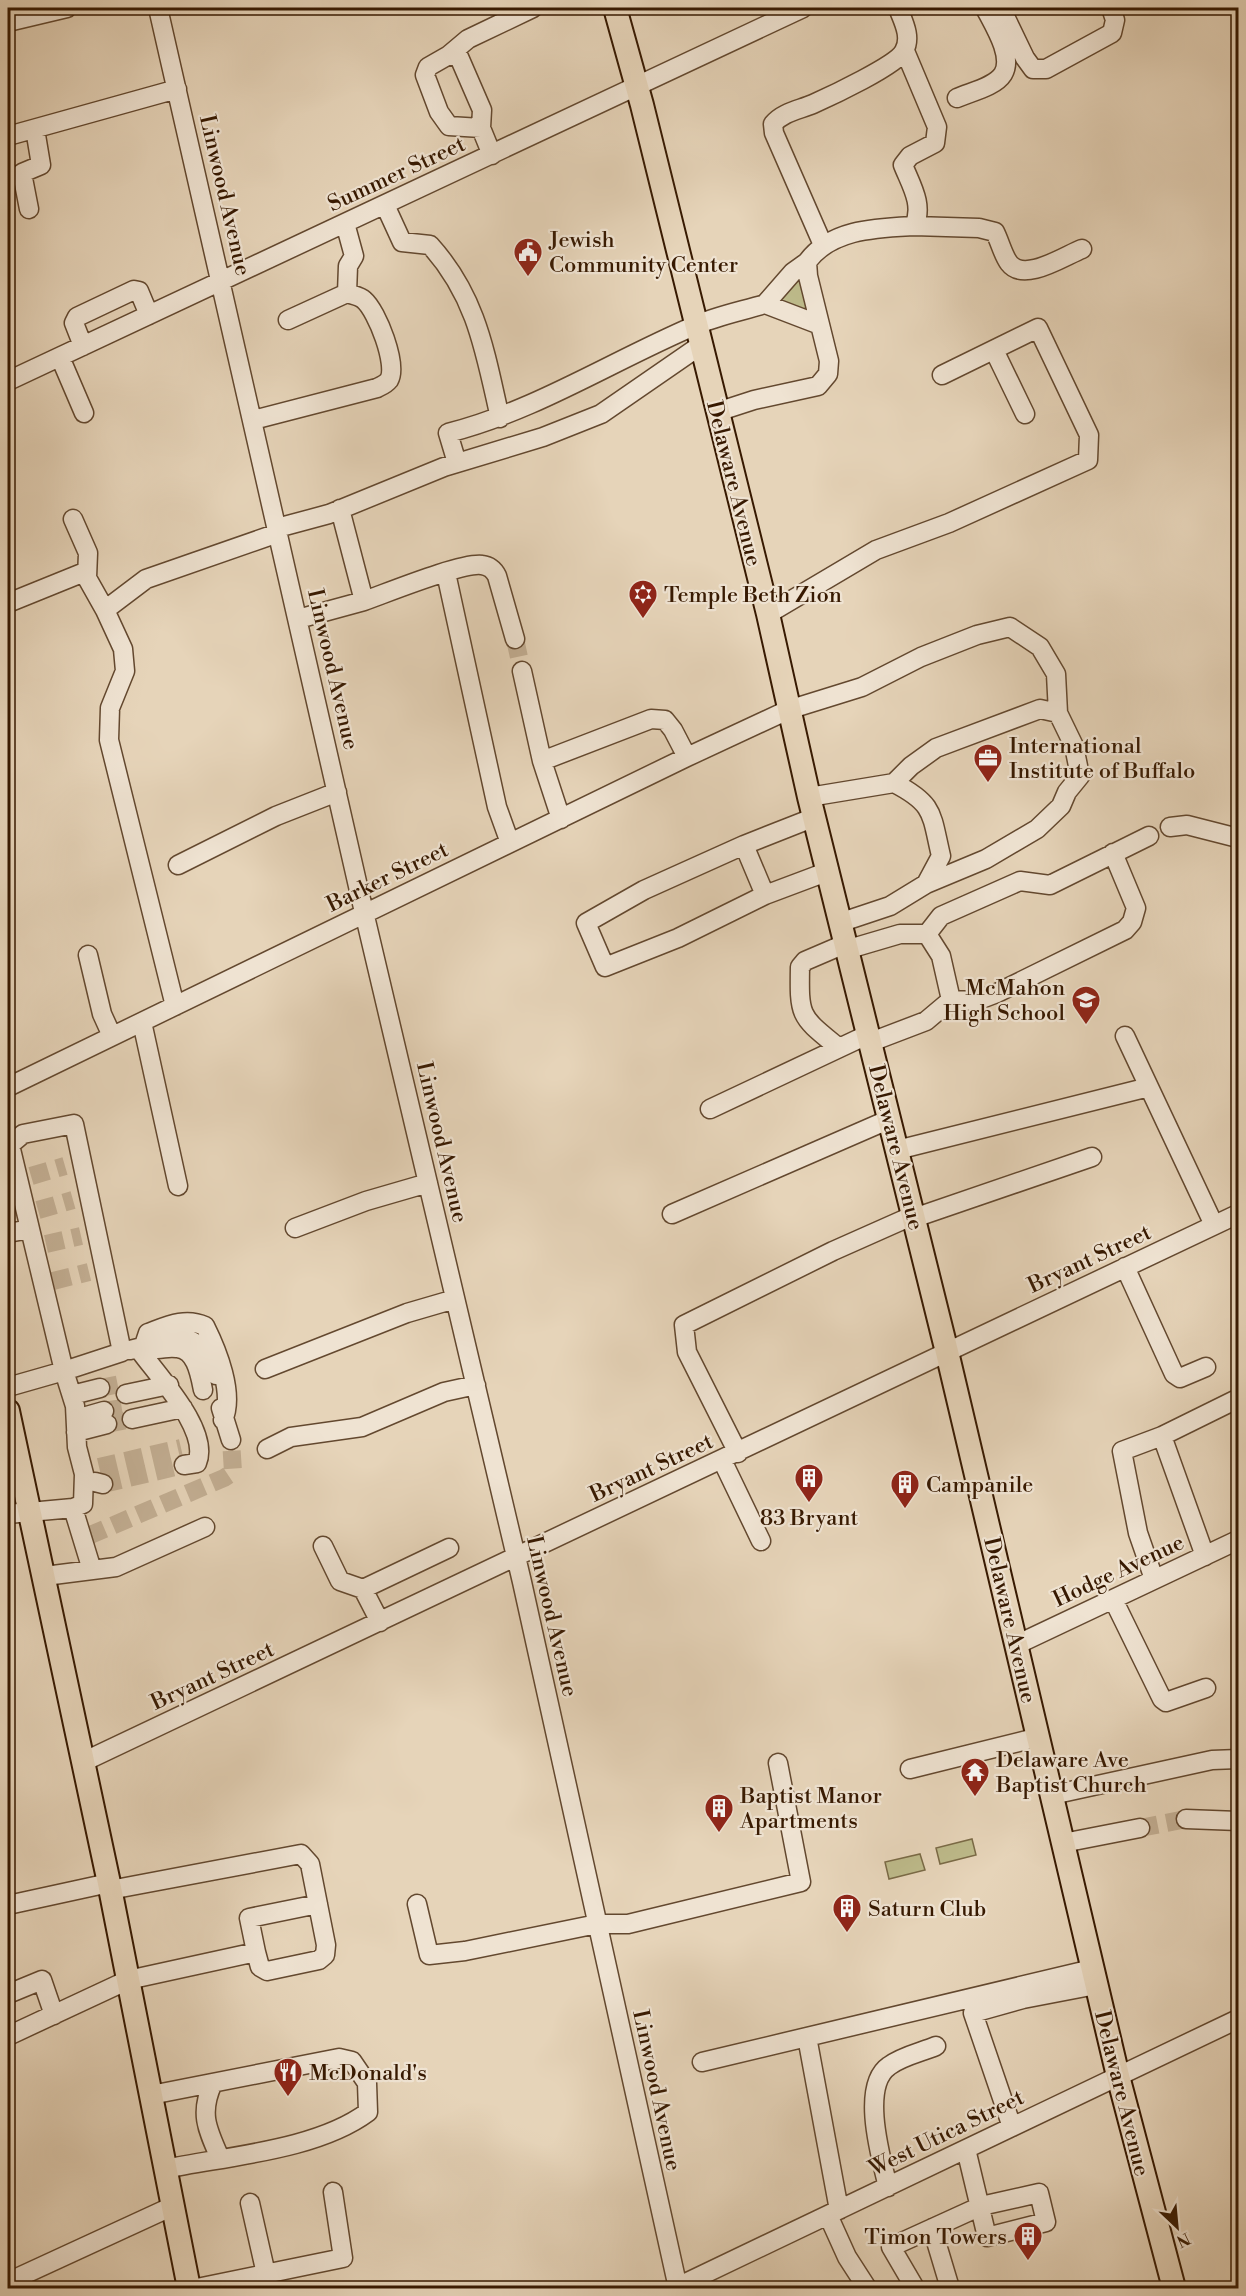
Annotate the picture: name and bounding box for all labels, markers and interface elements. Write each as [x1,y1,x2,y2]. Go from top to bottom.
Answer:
street label: Linwood Avenue [193,112,256,278]
street label: Summer Street [324,131,470,218]
place label: Jewish Community Center [548,227,738,279]
public building icon: Jewish Community Center [512,236,544,278]
street label: Delaware Avenue [700,398,767,569]
synagogue icon: Temple Beth Zion [627,578,659,620]
place label: Temple Beth Zion [664,582,842,609]
street label: Linwood Avenue [301,586,364,752]
place label: International Institute of Buffalo [1009,733,1195,785]
office icon: International Institute of Buffalo [972,742,1004,784]
street label: Barker Street [321,836,453,919]
place label: McMahon High School [943,975,1065,1027]
school or university icon: McMahon High School [1070,984,1102,1026]
street label: Linwood Avenue [410,1059,473,1225]
street label: Delaware Avenue [862,1062,929,1233]
street label: Bryant Street [1023,1219,1156,1300]
street label: Bryant Street [585,1428,718,1509]
building icon: 83 Bryant [793,1462,825,1504]
building icon: Campanile [889,1468,921,1510]
place label: Campanile [926,1472,1033,1499]
place label: 83 Bryant [760,1505,858,1532]
street label: Hodge Avenue [1049,1529,1189,1614]
street label: Linwood Avenue [520,1533,583,1699]
street label: Delaware Avenue [977,1535,1042,1706]
street label: Bryant Street [146,1636,279,1717]
place label: Delaware Ave Baptist Church [995,1747,1147,1799]
temple icon: Delaware Ave Baptist Church [959,1756,991,1798]
place label: Baptist Manor Apartments [739,1783,882,1835]
building icon: Baptist Manor Apartments [703,1792,735,1834]
building icon: Saturn Club [831,1892,863,1934]
place label: Saturn Club [868,1896,986,1923]
street label: Linwood Avenue [626,2007,687,2173]
street label: Delaware Avenue [1088,2008,1155,2179]
restaurant icon: McDonald's [272,2056,304,2098]
place label: McDonald's [309,2060,427,2087]
street label: West Utica Street [864,2084,1029,2183]
north arrow [1147,2197,1207,2257]
building icon: Timon Towers [1012,2220,1044,2262]
place label: Timon Towers [864,2224,1007,2251]
text: N [1173,2228,1193,2251]

